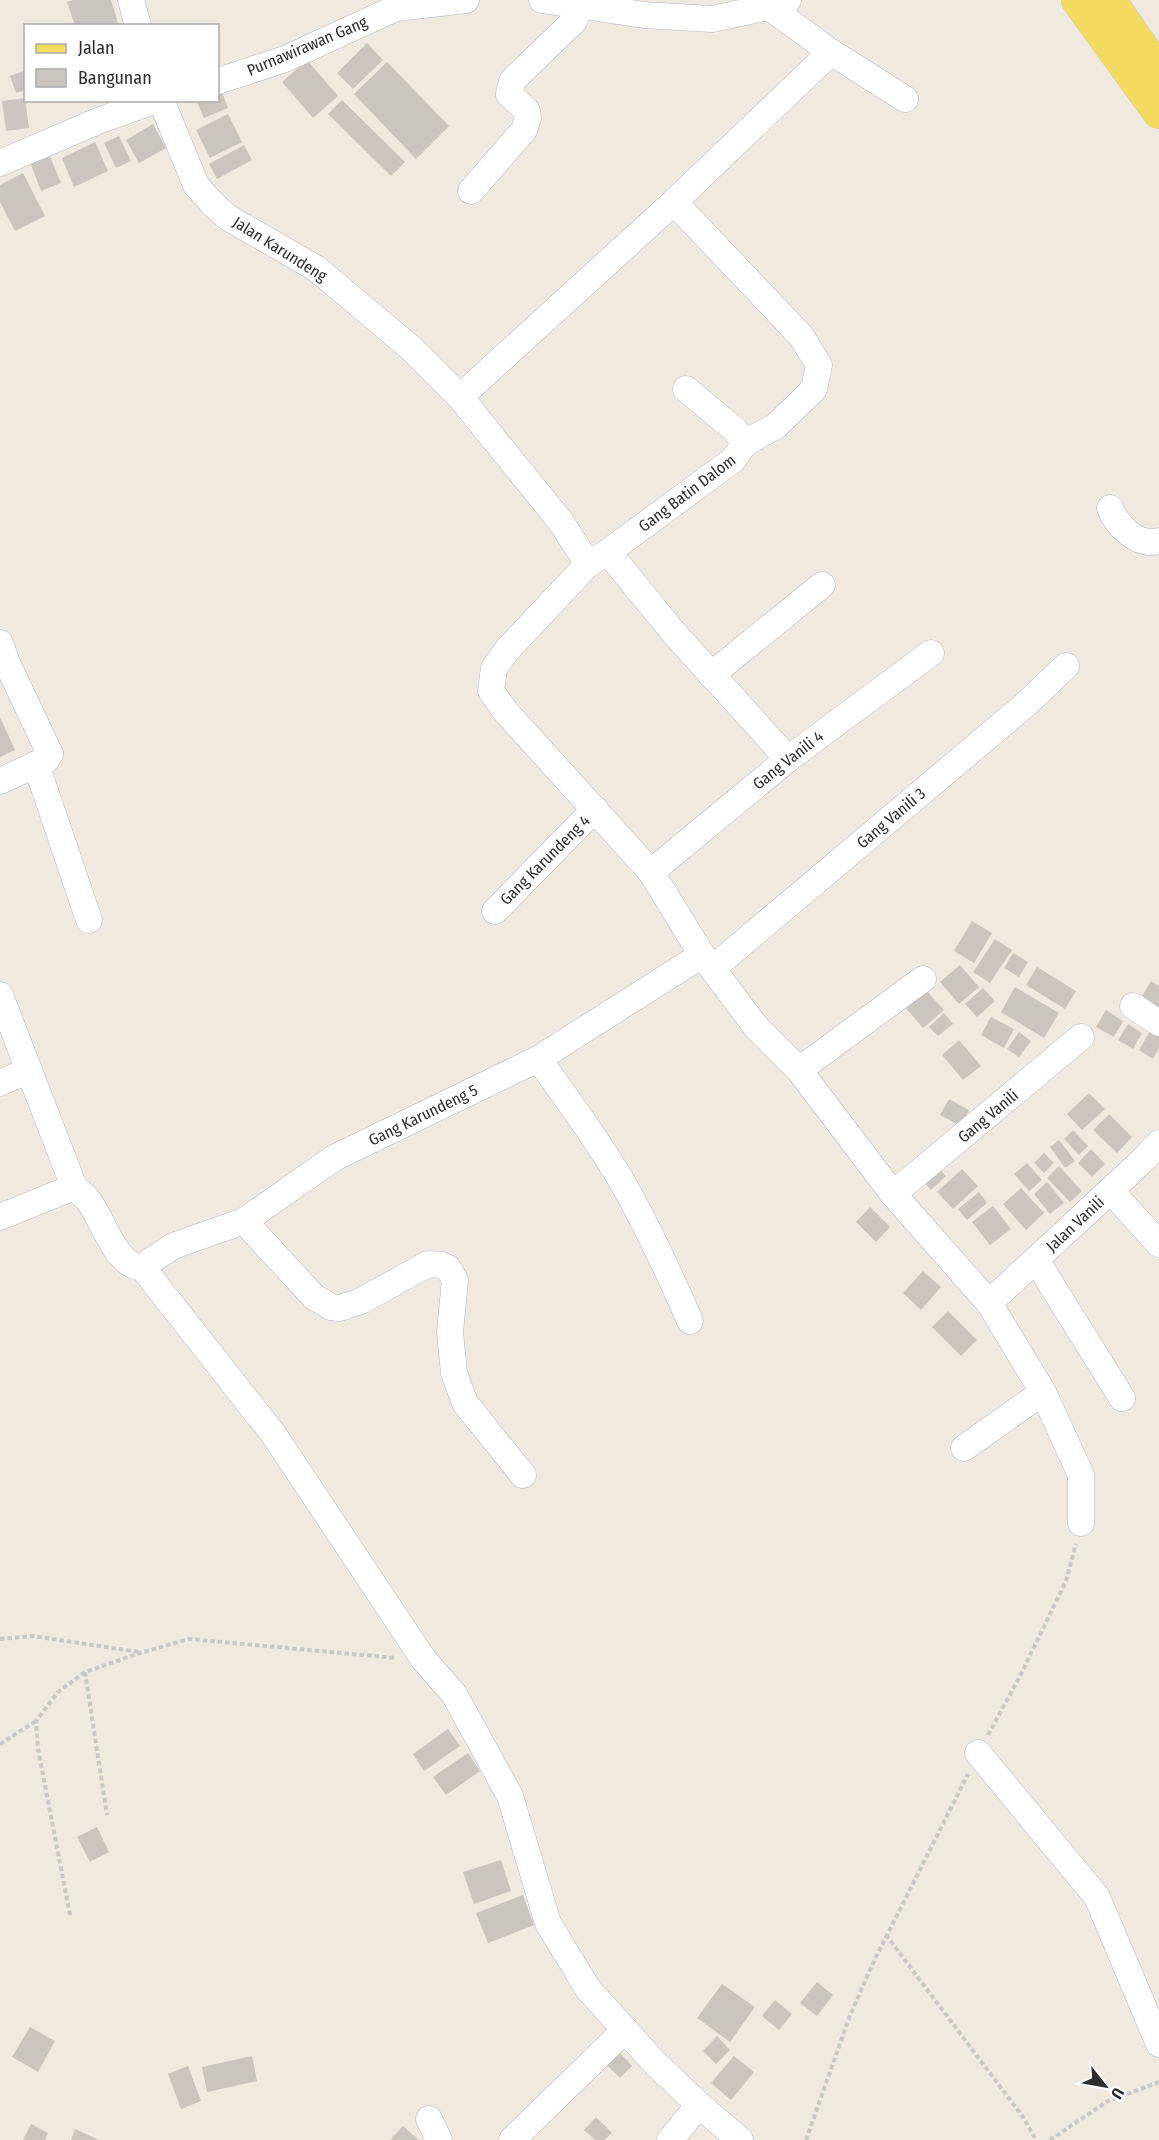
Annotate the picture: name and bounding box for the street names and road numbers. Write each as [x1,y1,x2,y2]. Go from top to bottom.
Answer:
street label: Purnawirawan Gang [244,12,370,80]
street label: Jalan Karundeng [229,213,331,286]
street label: Gang Batin Dalom [635,450,739,536]
street label: Gang Vanili 4 [749,726,827,793]
street label: Gang Vanili 3 [853,784,929,852]
street label: Gang Karundeng 4 [496,811,594,909]
street label: Gang Karundeng 5 [365,1080,481,1150]
street label: Gang Vanili [954,1085,1022,1147]
street label: Jalan Vanili [1042,1192,1108,1256]

